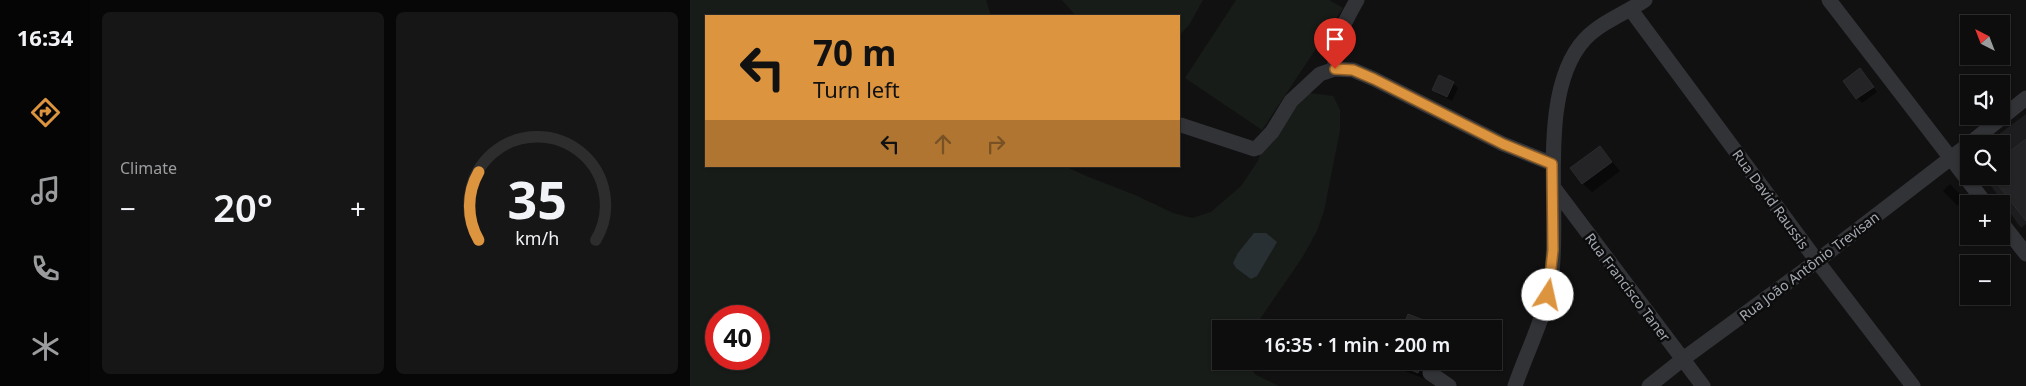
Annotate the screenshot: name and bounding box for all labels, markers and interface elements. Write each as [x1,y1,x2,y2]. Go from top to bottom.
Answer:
north arrow [1960,15,2010,65]
map controls [1960,15,2010,305]
pin [1314,18,1356,69]
text: 16:34 [17,22,73,52]
icon: arrive [1321,25,1349,53]
text: 70 m [813,29,896,76]
icon: left [730,35,795,100]
text: Turn left [813,74,900,104]
button: sound [1960,75,2010,125]
icon: directions [28,95,63,130]
icon: left [876,130,904,158]
icon: ahead [929,130,957,158]
icon: right [982,130,1010,158]
button: search [1960,135,2010,185]
street label: Rua David Raussis [1728,145,1814,253]
text: Climate [120,157,177,179]
text: 35 [507,163,567,234]
icon: music [28,173,63,208]
text: 20° [213,181,273,233]
text: − [120,189,136,227]
text: + [350,189,366,227]
button: + [1960,195,2010,245]
street label: Rua João Antônio Trevisan [1735,207,1883,325]
text: km/h [515,226,559,250]
street label: Rua Francisco Taner [1581,229,1675,345]
icon: phone [28,251,63,286]
button: − [1960,255,2010,305]
position arrow [1521,268,1573,320]
speed limit sign: 40 [705,305,770,370]
icon: climate [28,329,63,364]
text: 16:35 · 1 min · 200 m [1264,332,1450,358]

